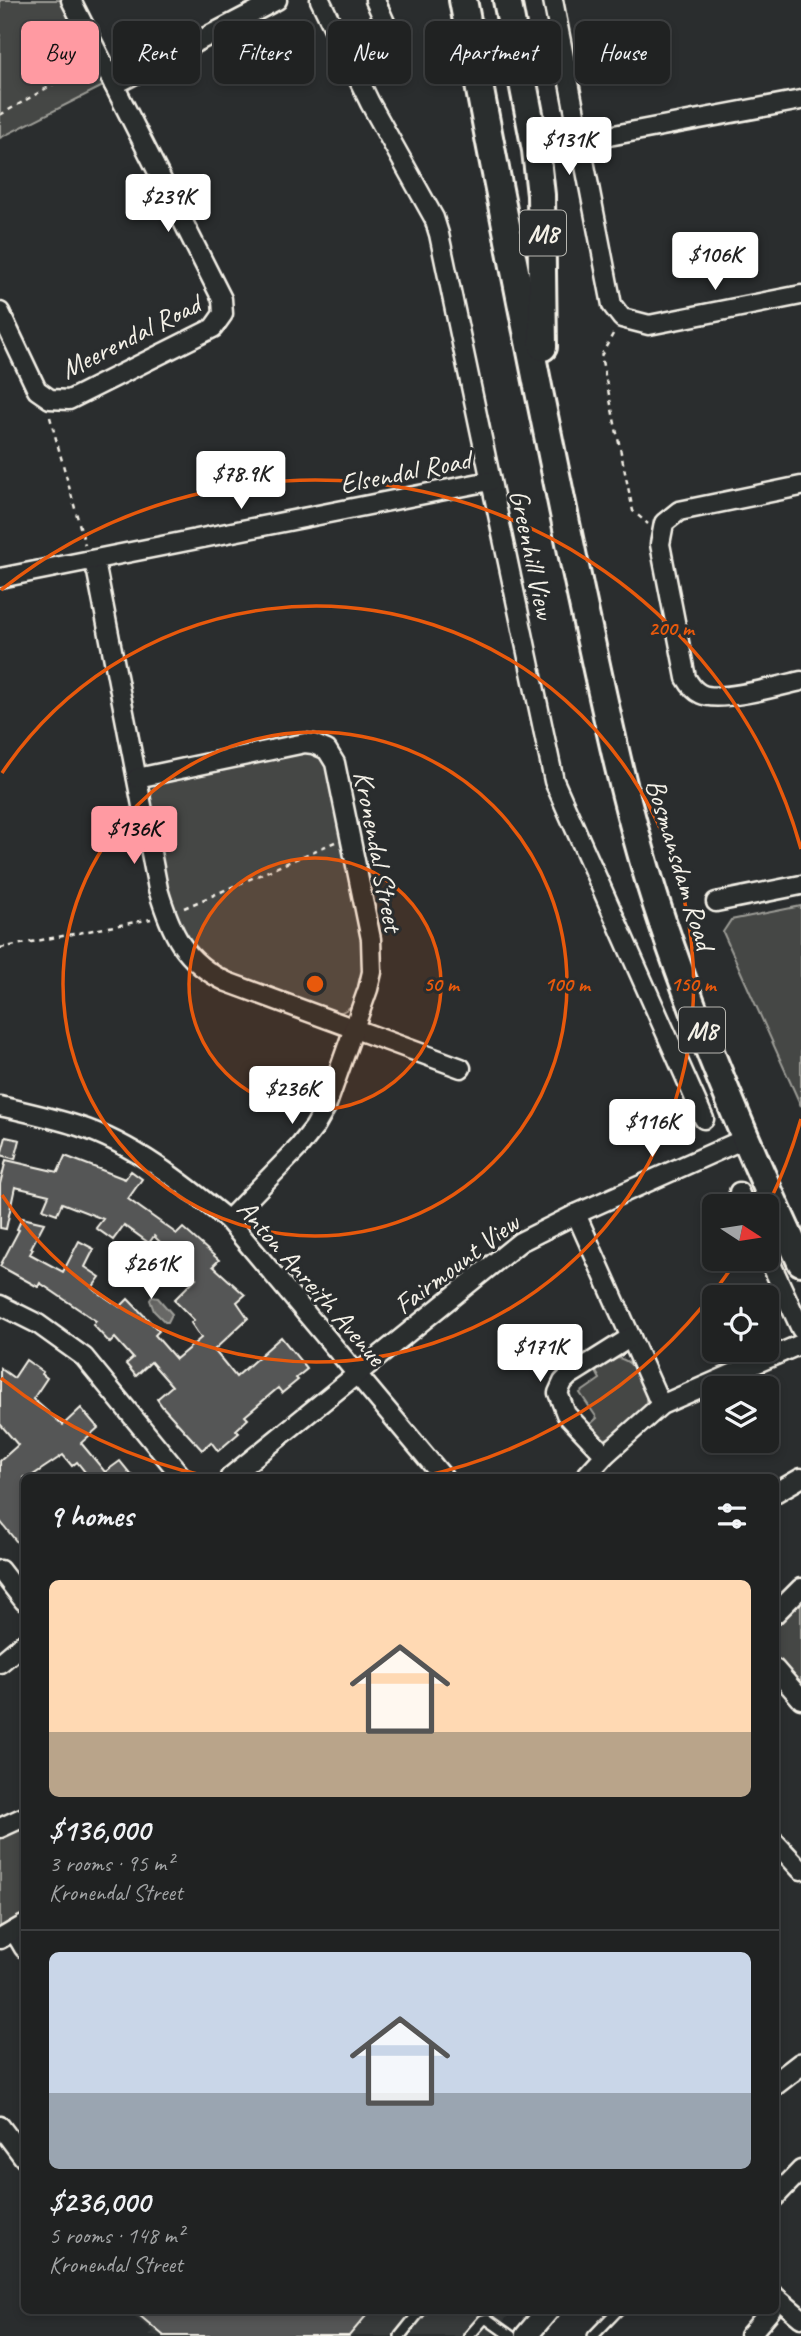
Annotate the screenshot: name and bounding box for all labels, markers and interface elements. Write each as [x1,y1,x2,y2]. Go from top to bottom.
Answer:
chip: Buy [21,21,99,84]
chip: Rent [113,21,200,84]
chip: Filters [214,21,314,84]
chip: New [328,21,411,84]
chip: Apartment [425,21,561,84]
chip: House [575,21,670,84]
pin: $131K [520,118,618,177]
text: $131K [542,125,596,154]
pin: $239K [119,174,217,234]
text: $239K [142,182,194,211]
road number: M8 [520,210,566,256]
pin: $106K [666,232,764,292]
text: $106K [688,240,742,269]
street label: Meerendal Road [55,285,209,387]
street label: Elsendal Road [337,441,477,501]
pin: $78.9K [184,452,298,511]
text: $78.9K [212,459,270,488]
street label: Greenhill View [502,486,564,624]
text: 200 m [648,615,696,641]
street label: Kronendal Street [346,768,412,937]
street label: Bosmansdam Road [638,775,724,957]
pin: $136K [85,806,183,866]
text: $136K [107,814,161,843]
text: 50 m [423,971,461,997]
text: 100 m [544,971,592,997]
text: 150 m [670,971,718,997]
centre of rings [303,972,327,996]
road number: M8 [679,1007,725,1052]
pin: $236K [243,1066,341,1126]
text: $236K [265,1074,319,1103]
pin: $116K [603,1100,701,1159]
text: $116K [625,1107,679,1136]
street label: Anton Anreith Avenue [230,1192,395,1374]
north arrow [702,1194,779,1270]
map controls [702,1194,779,1453]
street label: Fairmount View [387,1203,528,1322]
pin: $261K [102,1242,200,1301]
text: $261K [124,1249,178,1278]
button: locate [702,1285,779,1362]
pin: $171K [491,1324,589,1384]
text: $171K [514,1332,567,1361]
button: layers [702,1376,779,1453]
text: 9 homes [49,1497,133,1535]
icon: filters [713,1497,751,1535]
icon: home [337,1626,463,1752]
text: $136,000 [49,1811,150,1849]
text: 3 rooms · 95 m² [49,1849,173,1878]
text: Kronendal Street [49,1878,183,1907]
icon: home [337,1998,463,2124]
text: $236,000 [49,2183,150,2221]
text: 5 rooms · 148 m² [49,2221,184,2250]
text: Kronendal Street [49,2250,183,2279]

